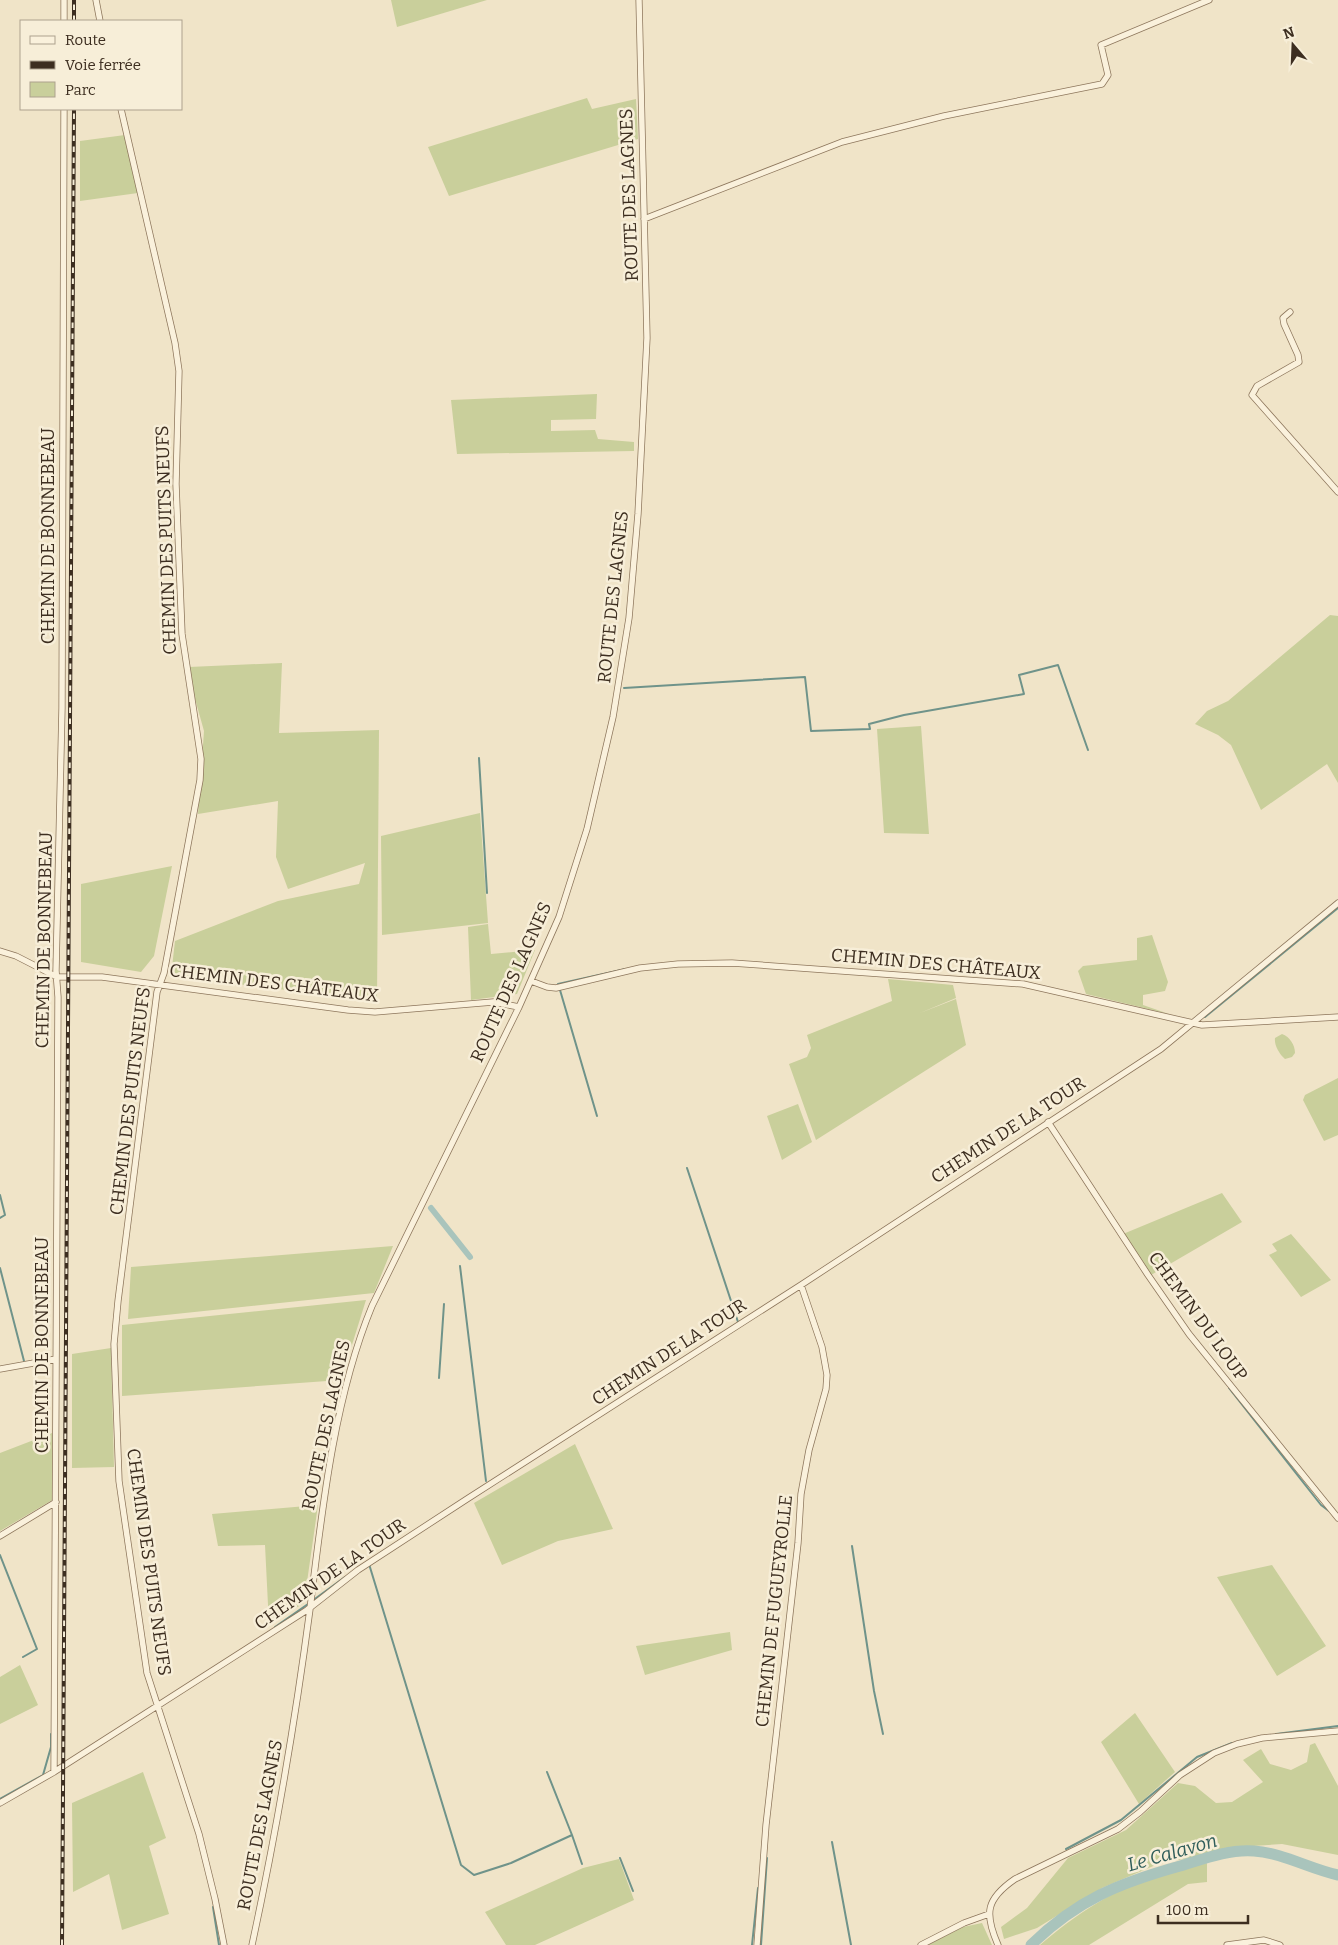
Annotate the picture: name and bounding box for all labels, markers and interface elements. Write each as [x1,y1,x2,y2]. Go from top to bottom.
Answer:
legend [20,20,182,110]
north arrow [1268,20,1318,70]
text: N [1281,23,1297,43]
text: Route [65,31,106,49]
text: Voie ferrée [65,56,141,74]
text: Parc [65,81,96,99]
street label: ROUTE DES LAGNES [615,108,643,282]
street label: CHEMIN DES PUITS NEUFS [151,425,181,655]
street label: CHEMIN DE BONNEBEAU [37,428,59,644]
street label: ROUTE DES LAGNES [593,510,633,684]
street label: CHEMIN DE BONNEBEAU [31,831,57,1049]
street label: ROUTE DES LAGNES [466,898,556,1066]
street label: CHEMIN DES CHÂTEAUX [830,944,1042,984]
street label: CHEMIN DES CHÂTEAUX [168,959,380,1007]
street label: CHEMIN DES PUITS NEUFS [105,986,155,1216]
street label: CHEMIN DE LA TOUR [927,1072,1089,1188]
street label: CHEMIN DE BONNEBEAU [31,1237,53,1453]
street label: CHEMIN DU LOUP [1144,1247,1252,1385]
street label: CHEMIN DE LA TOUR [588,1294,750,1410]
street label: ROUTE DES LAGNES [297,1338,355,1512]
street label: CHEMIN DES PUITS NEUFS [122,1447,176,1677]
street label: CHEMIN DE FUGUEYROLLE [751,1494,797,1728]
street label: CHEMIN DE LA TOUR [250,1513,410,1635]
street label: ROUTE DES LAGNES [233,1738,287,1912]
water label: Le Calavon [1125,1829,1220,1876]
scale bar [1158,1892,1248,1924]
text: 100 m [1166,1901,1209,1919]

